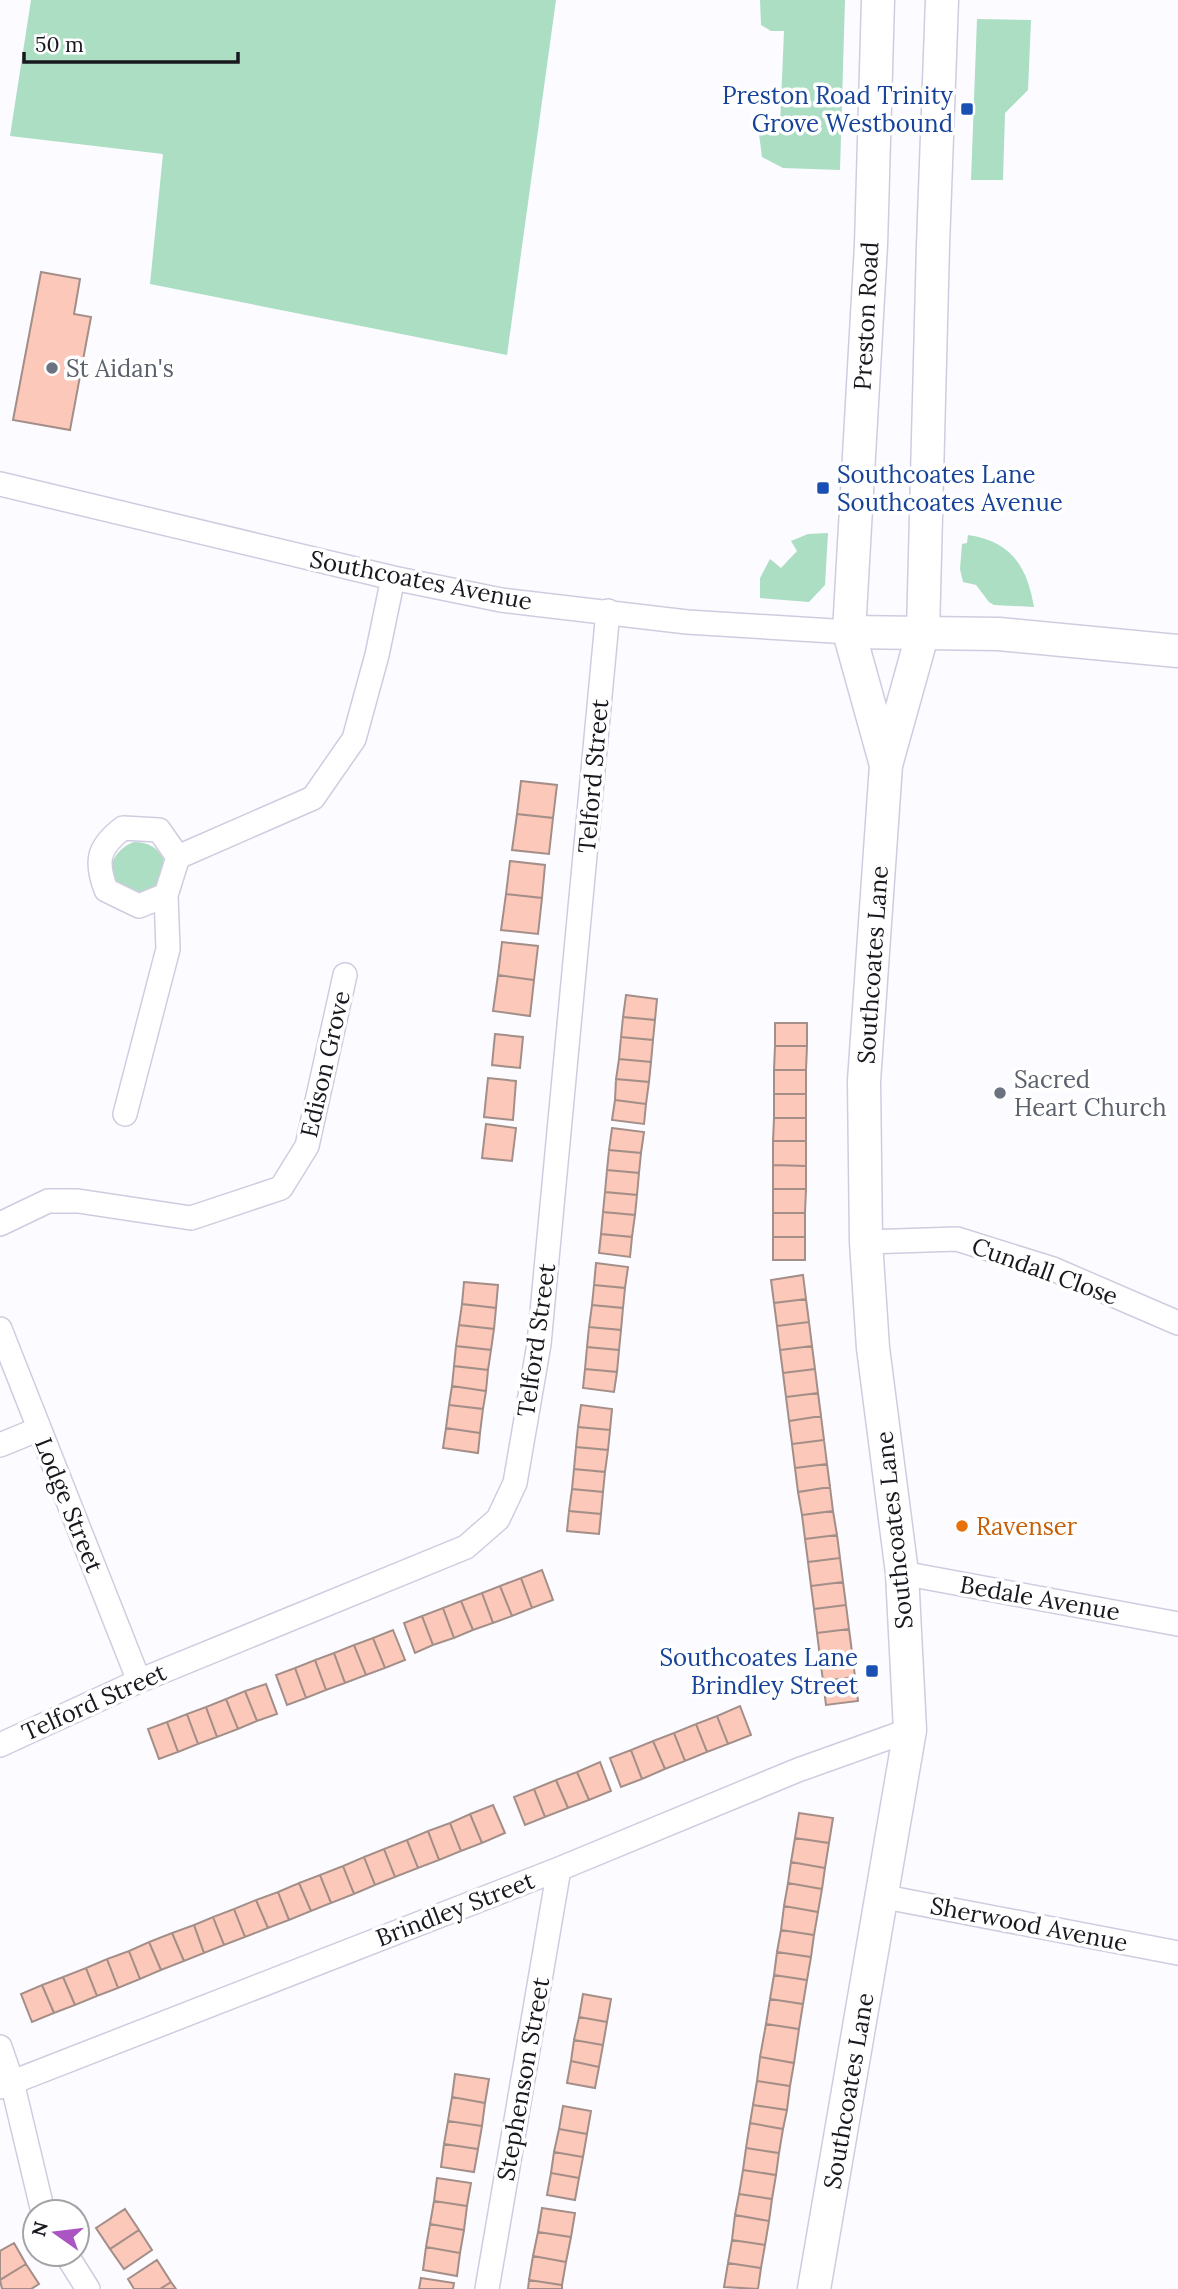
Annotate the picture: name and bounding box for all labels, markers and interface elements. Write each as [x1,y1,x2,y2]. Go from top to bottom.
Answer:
scale bar [24,21,238,65]
text: 50 m [35,31,84,58]
place label: Preston Road Trinity Grove Westbound [722,80,953,139]
marker: Preston Road Trinity Grove Westbound [959,101,975,117]
street label: Preston Road [847,241,885,391]
place label: St Aidan's [66,353,174,384]
marker: St Aidan's [44,360,60,376]
place label: Southcoates Lane Southcoates Avenue [837,459,1063,518]
marker: Southcoates Lane Southcoates Avenue [815,480,831,496]
street label: Southcoates Avenue [307,543,535,617]
street label: Telford Street [571,697,615,854]
street label: Southcoates Lane [850,865,894,1065]
street label: Edison Grove [293,988,357,1140]
place label: Sacred Heart Church [1014,1064,1167,1123]
marker: Sacred Heart Church [992,1085,1008,1101]
street label: Cundall Close [968,1230,1122,1312]
street label: Telford Street [510,1261,562,1419]
street label: Southcoates Lane [868,1430,920,1630]
street label: Lodge Street [28,1433,110,1578]
place label: Ravenser [976,1511,1078,1542]
marker: Ravenser [954,1518,970,1534]
street label: Bedale Avenue [958,1569,1122,1627]
place label: Southcoates Lane Brindley Street [659,1642,859,1701]
street label: Telford Street [17,1656,172,1748]
marker: Southcoates Lane Brindley Street [864,1663,880,1679]
street label: Brindley Street [371,1864,539,1953]
street label: Sherwood Avenue [928,1890,1130,1958]
street label: Stephenson Street [490,1974,556,2183]
street label: Southcoates Lane [816,1990,880,2191]
north arrow [21,2198,91,2268]
text: N [26,2219,53,2239]

